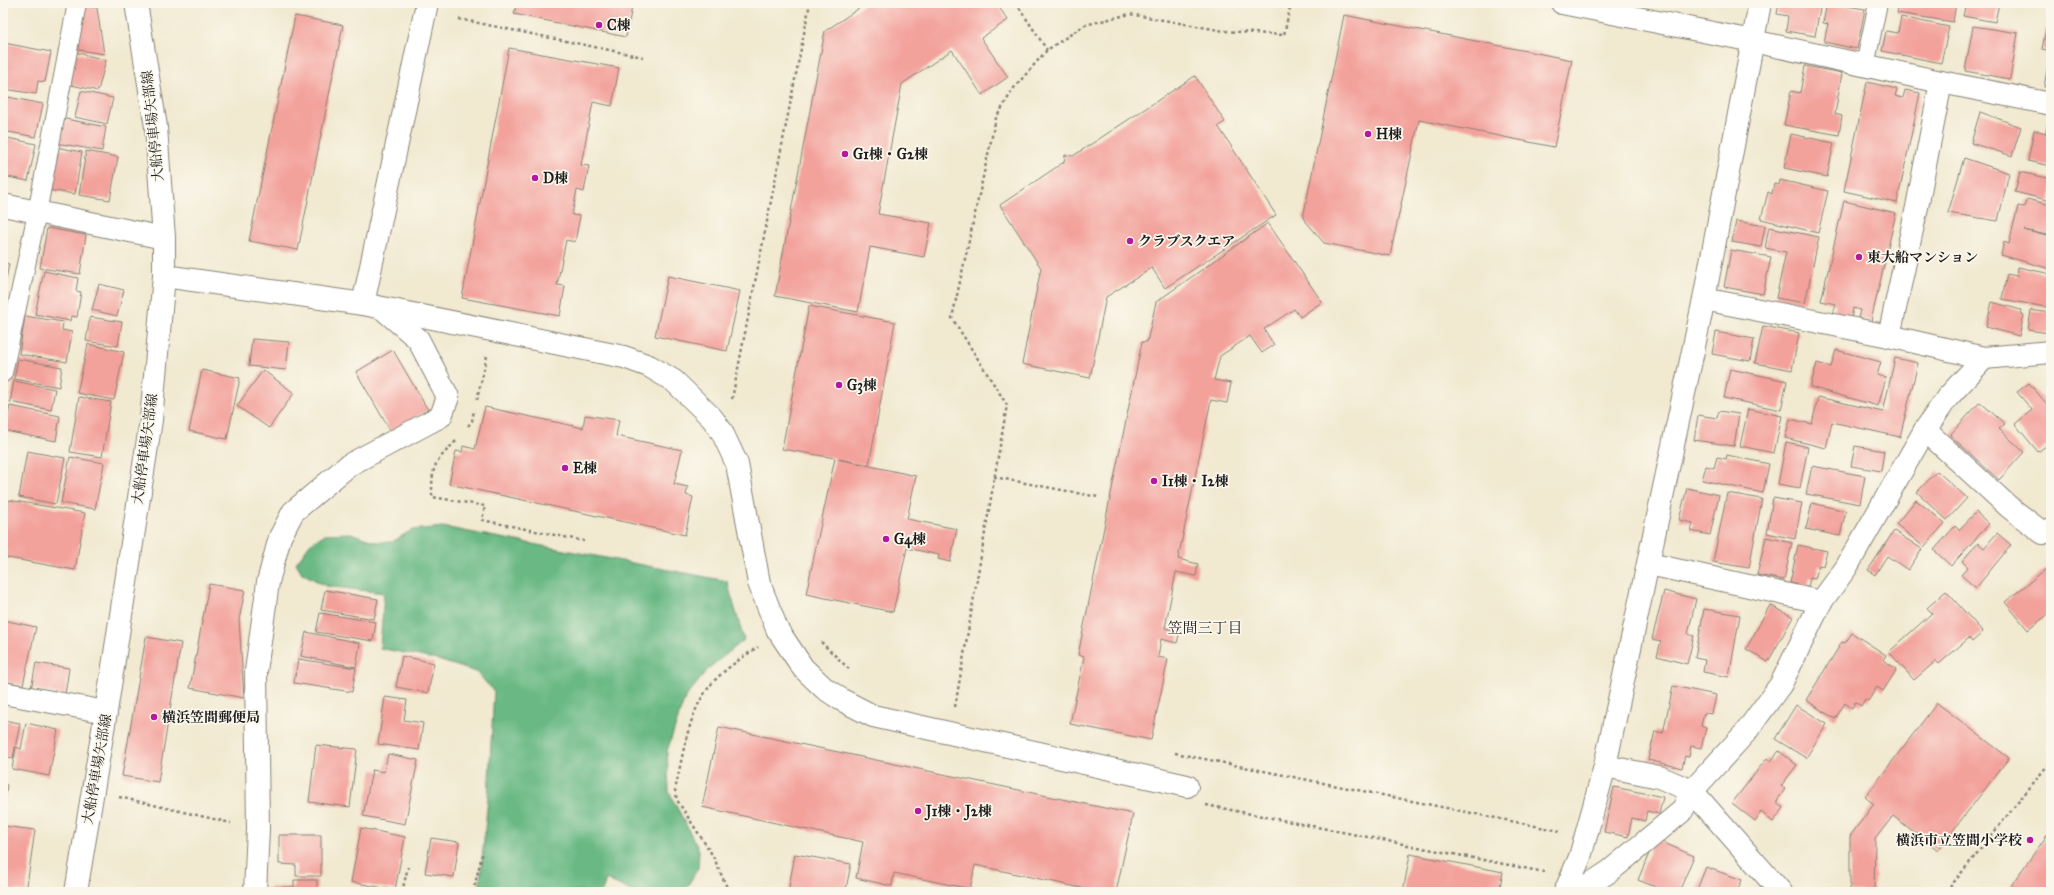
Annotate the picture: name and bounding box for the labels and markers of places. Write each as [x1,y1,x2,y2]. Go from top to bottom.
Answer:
place label: C棟 [607,17,631,34]
marker: C棟 [594,20,604,30]
place label: H棟 [1376,126,1402,143]
marker: H棟 [1363,129,1373,139]
place label: G1棟・G2棟 [853,146,928,163]
marker: G1棟・G2棟 [840,149,850,159]
place label: D棟 [543,170,568,187]
marker: D棟 [530,173,540,183]
place label: クラブスクエア [1138,233,1235,250]
marker: クラブスクエア [1125,236,1135,246]
place label: 東大船マンション [1867,249,1978,266]
marker: 東大船マンション [1854,252,1864,262]
place label: G3棟 [847,377,877,395]
marker: G3棟 [834,380,844,390]
place label: E棟 [573,460,597,477]
marker: E棟 [560,463,570,473]
place label: I1棟・I2棟 [1162,473,1228,490]
marker: I1棟・I2棟 [1149,476,1159,486]
place label: G4棟 [894,531,926,549]
marker: G4棟 [881,534,891,544]
place label: 横浜笠間郵便局 [162,709,260,726]
marker: 横浜笠間郵便局 [149,712,159,722]
place label: J1棟・J2棟 [924,803,992,821]
marker: J1棟・J2棟 [913,806,923,816]
place label: 横浜市立笠間小学校 [1896,832,2022,849]
marker: 横浜市立笠間小学校 [2025,835,2035,845]

